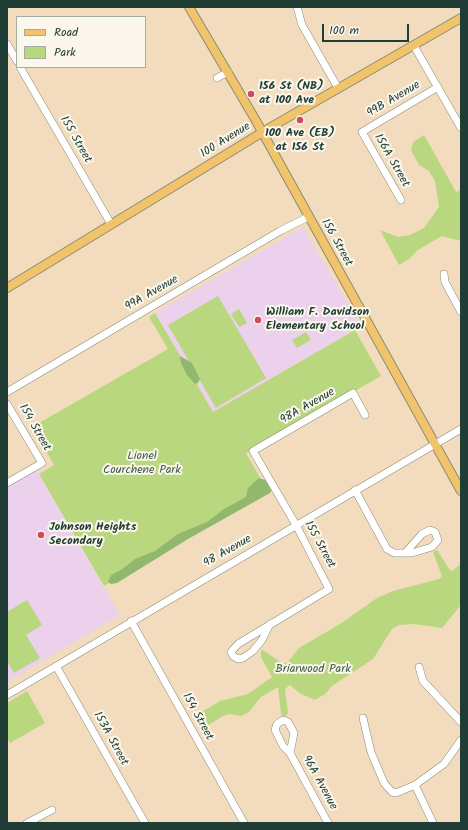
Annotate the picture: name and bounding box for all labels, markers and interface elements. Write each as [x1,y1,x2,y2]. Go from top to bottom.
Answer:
legend [16,16,146,68]
scale bar [324,16,411,42]
text: 100 m [329,21,359,40]
text: Road [54,23,78,42]
text: Park [54,43,76,62]
street label: 99B Avenue [365,79,423,121]
place label: 156 St (NB) at 100 Ave [259,80,324,108]
marker: 156 St (NB) at 100 Ave [246,89,256,99]
street label: 155 Street [56,114,94,166]
marker: 100 Ave (EB) at 156 St [295,115,305,125]
street label: 100 Avenue [198,120,254,162]
place label: 100 Ave (EB) at 156 St [265,127,335,155]
street label: 156A Street [370,132,412,190]
street label: 156 Street [317,217,355,269]
street label: 99A Avenue [123,273,181,315]
place label: William F. Davidson Elementary School [266,306,369,334]
marker: William F. Davidson Elementary School [253,315,263,325]
street label: 98A Avenue [278,386,338,428]
street label: 154 Street [15,402,53,454]
park label: Lionel Courchene Park [103,450,181,478]
street label: 155 Street [300,519,338,571]
place label: Johnson Heights Secondary [49,521,136,549]
marker: Johnson Heights Secondary [36,530,46,540]
street label: 98 Avenue [201,532,255,572]
park label: Briarwood Park [275,663,351,677]
street label: 154 Street [178,691,216,743]
street label: 153A Street [89,709,131,769]
street label: 96A Avenue [298,753,340,813]

